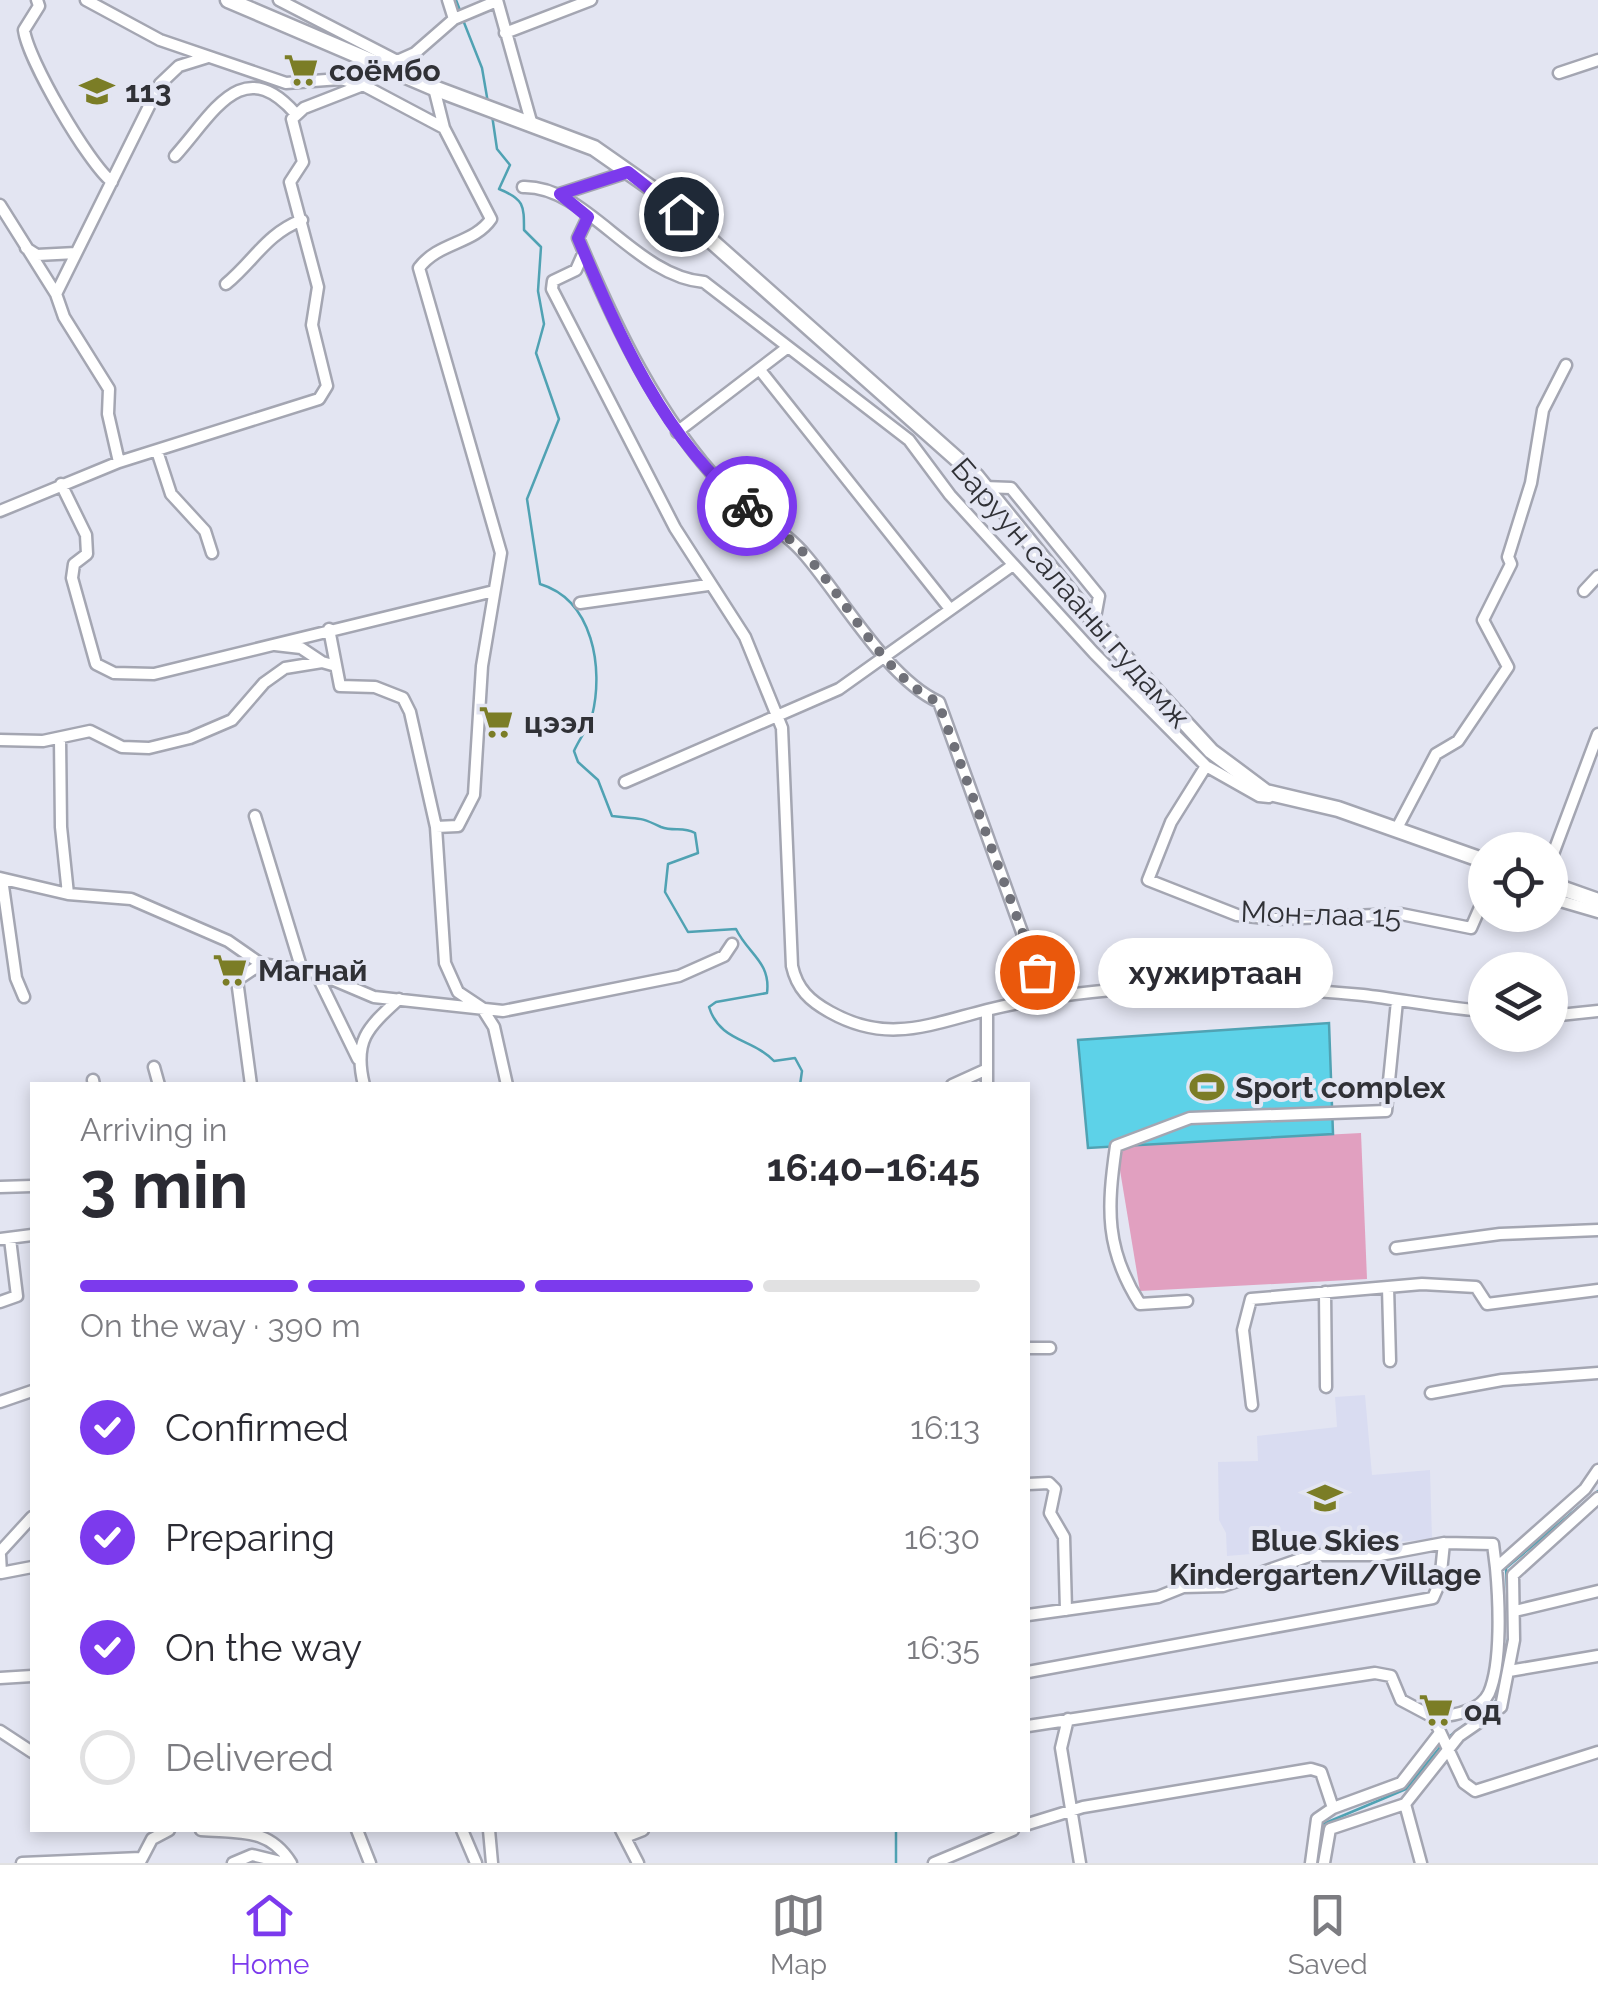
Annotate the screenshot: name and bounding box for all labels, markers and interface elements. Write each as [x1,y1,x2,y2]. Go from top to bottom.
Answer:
supermarket icon: соёмбо [282,51,320,89]
place label: соёмбо [329,53,441,88]
school or university icon: 113 [78,72,116,110]
place label: 113 [125,74,171,109]
pin [639,172,724,257]
icon: home [654,187,709,242]
street label: Баруун салааны гудамж [944,451,1198,735]
courier [697,456,797,556]
icon: bike [720,479,775,534]
supermarket icon: цээл [477,703,515,741]
place label: цээл [524,705,595,740]
map controls [1468,832,1568,1052]
button: locate [1468,832,1568,932]
street label: Мон-лаа 15 [1240,894,1402,934]
pin [995,930,1080,1015]
callout: хужиртаан [1097,937,1332,1007]
icon: bag [1010,945,1065,1000]
supermarket icon: Магнай [211,951,249,989]
button: layers [1468,952,1568,1052]
place label: Магнай [258,953,367,988]
text: хужиртаан [1129,954,1302,991]
sports icon: Sport complex [1188,1068,1226,1106]
place label: Sport complex [1235,1070,1446,1105]
text: Arriving in [80,1111,227,1148]
text: 16:40–16:45 [767,1145,980,1190]
text: 3 min [80,1147,248,1223]
text: On the way · 390 m [80,1307,361,1344]
icon: check [80,1400,135,1455]
text: Confirmed [165,1405,349,1450]
text: 16:13 [910,1409,980,1446]
school or university icon: Blue Skies Kindergarten/Village [1306,1479,1344,1517]
icon: check [80,1510,135,1565]
text: Preparing [165,1515,335,1560]
text: 16:30 [904,1519,980,1556]
place label: Blue Skies Kindergarten/Village [1169,1523,1481,1592]
icon: check [80,1620,135,1675]
text: On the way [165,1625,362,1670]
text: 16:35 [906,1629,980,1666]
supermarket icon: од [1417,1691,1455,1729]
place label: од [1464,1693,1501,1728]
text: Delivered [165,1735,334,1780]
tab: Home [230,1888,310,1981]
tab: Map [770,1888,827,1981]
tab: Saved [1288,1888,1368,1981]

